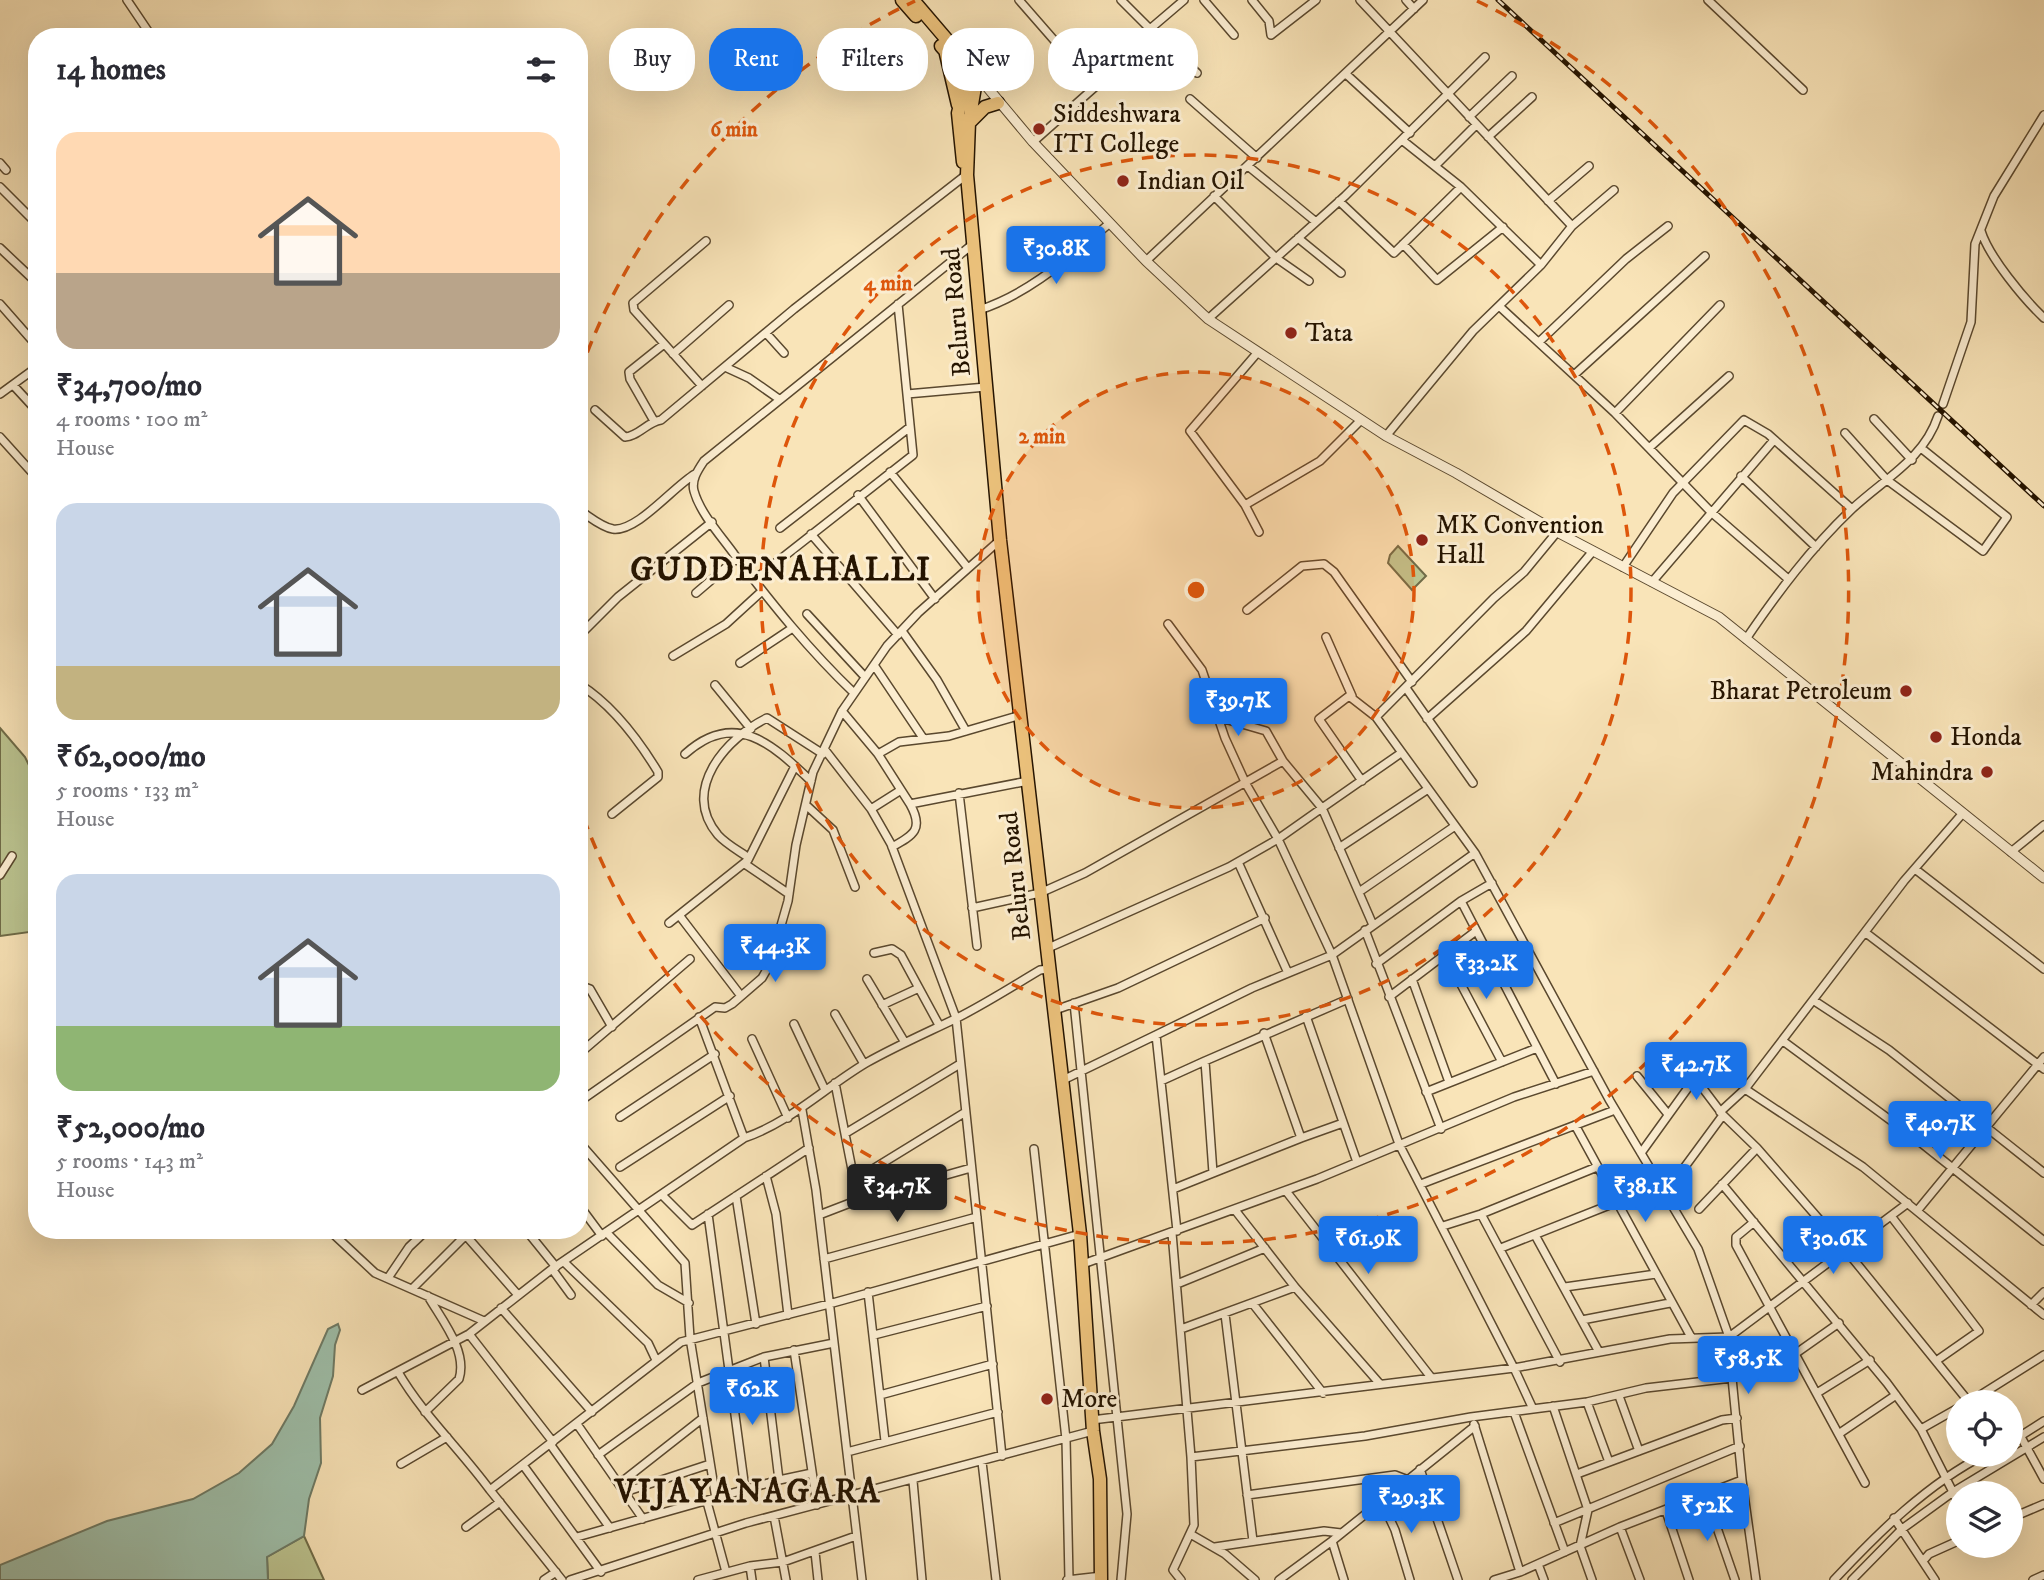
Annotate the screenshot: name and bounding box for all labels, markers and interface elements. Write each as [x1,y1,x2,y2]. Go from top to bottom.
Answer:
chip: Buy [609,28,695,91]
chip: Rent [709,28,803,91]
chip: Filters [817,28,928,91]
chip: New [942,28,1034,91]
chip: Apartment [1048,28,1198,91]
icon: filters [522,51,560,89]
text: 14 homes [56,52,166,89]
place label: Siddeshwara ITI College [1053,98,1181,161]
text: 6 min [710,117,759,143]
marker: Siddeshwara ITI College [1031,121,1047,137]
place label: Indian Oil [1137,165,1244,198]
marker: Indian Oil [1115,173,1131,189]
icon: home [245,178,371,304]
pin: ₹30.8K [999,226,1113,286]
text: ₹30.8K [1022,234,1090,263]
street label: Beluru Road [935,246,979,378]
text: 4 min [864,271,913,297]
place label: Tata [1305,317,1353,350]
marker: Tata [1283,325,1299,341]
text: ₹34,700/mo [56,368,202,405]
text: 4 rooms · 100 m² [56,405,208,434]
text: 2 min [1019,424,1067,450]
text: House [56,434,114,463]
place label: MK Convention Hall [1436,509,1604,572]
marker: MK Convention Hall [1414,532,1430,548]
icon: home [245,549,371,675]
district label: GUDDENAHALLI [630,550,932,591]
centre of rings [1184,578,1208,602]
place label: Bharat Petroleum [1710,675,1892,708]
pin: ₹39.7K [1181,678,1295,738]
marker: Bharat Petroleum [1898,683,1914,699]
text: ₹39.7K [1205,686,1271,715]
place label: Honda [1950,721,2022,754]
marker: Honda [1928,729,1944,745]
text: ₹62,000/mo [56,739,206,776]
place label: Mahindra [1871,756,1973,789]
marker: Mahindra [1979,764,1995,780]
text: 5 rooms · 133 m² [56,776,198,805]
text: House [56,805,114,834]
street label: Beluru Road [993,810,1039,942]
icon: home [245,920,371,1046]
pin: ₹44.3K [718,925,832,984]
text: ₹44.3K [740,932,810,961]
pin: ₹33.2K [1429,942,1543,1001]
text: ₹33.2K [1454,949,1518,978]
pin: ₹42.7K [1639,1042,1753,1102]
text: ₹42.7K [1661,1050,1731,1079]
pin: ₹40.7K [1883,1102,1997,1161]
text: ₹40.7K [1904,1109,1976,1138]
text: ₹52,000/mo [56,1110,205,1147]
text: 5 rooms · 143 m² [56,1147,203,1176]
pin: ₹34.7K [840,1164,954,1224]
pin: ₹38.1K [1588,1164,1702,1224]
text: ₹34.7K [863,1172,931,1201]
text: ₹38.1K [1613,1172,1677,1201]
text: House [56,1176,114,1205]
pin: ₹61.9K [1311,1216,1425,1276]
pin: ₹30.6K [1776,1216,1890,1276]
text: ₹61.9K [1335,1224,1401,1253]
text: ₹30.6K [1799,1224,1867,1253]
pin: ₹58.5K [1691,1336,1805,1396]
text: ₹58.5K [1714,1344,1782,1373]
pin: ₹62K [711,1368,793,1427]
text: ₹62K [726,1375,778,1404]
place label: More [1061,1383,1117,1416]
map controls [1946,1390,2023,1558]
button: locate [1946,1390,2023,1467]
marker: More [1039,1391,1055,1407]
district label: VIJAYANAGARA [613,1472,881,1513]
pin: ₹29.3K [1354,1476,1468,1535]
button: layers [1946,1481,2023,1558]
text: ₹29.3K [1378,1483,1444,1512]
pin: ₹52K [1666,1484,1748,1543]
text: ₹52K [1681,1491,1733,1520]

